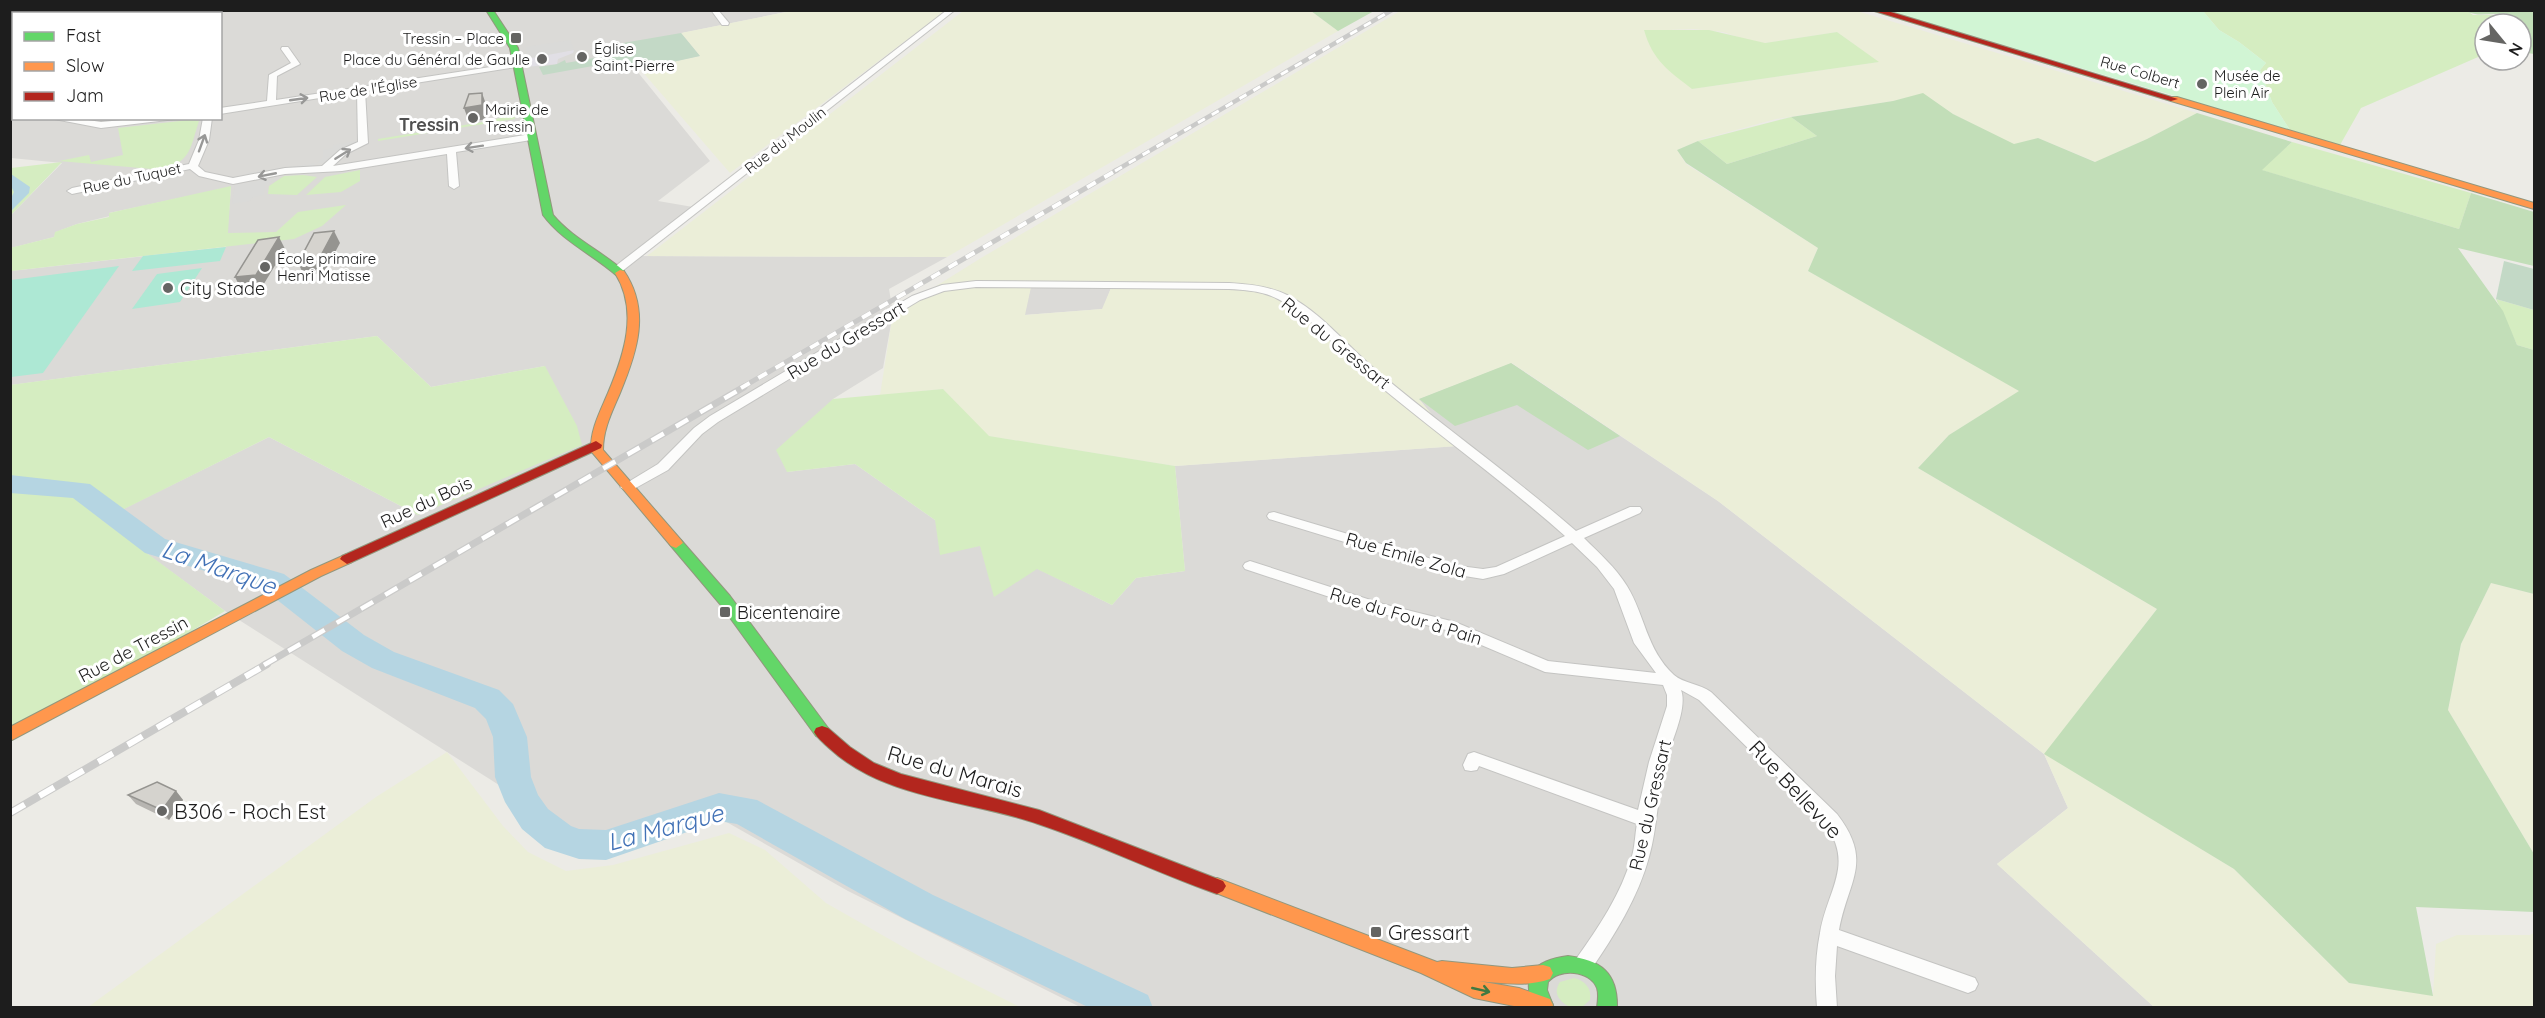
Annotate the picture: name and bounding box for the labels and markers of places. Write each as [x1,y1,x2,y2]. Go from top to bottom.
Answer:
place label: Tressin – Place [402,29,504,48]
marker: Tressin – Place [509,31,523,45]
place label: Église Saint-Pierre [594,39,675,75]
place label: Place du Général de Gaulle [343,50,530,69]
marker: Église Saint-Pierre [575,50,589,64]
marker: Place du Général de Gaulle [535,52,549,66]
place label: Musée de Plein Air [2214,66,2281,102]
marker: Musée de Plein Air [2195,77,2209,91]
place label: Mairie de Tressin [485,100,549,136]
marker: Mairie de Tressin [466,111,480,125]
place label: École primaire Henri Matisse [277,249,376,285]
marker: École primaire Henri Matisse [258,260,272,274]
place label: City Stade [180,277,265,300]
marker: City Stade [161,281,175,295]
place label: Bicentenaire [737,601,841,624]
marker: Bicentenaire [718,605,732,619]
place label: B306 - Roch Est [174,798,326,824]
marker: B306 - Roch Est [155,804,169,818]
place label: Gressart [1388,919,1470,945]
marker: Gressart [1369,925,1383,939]

